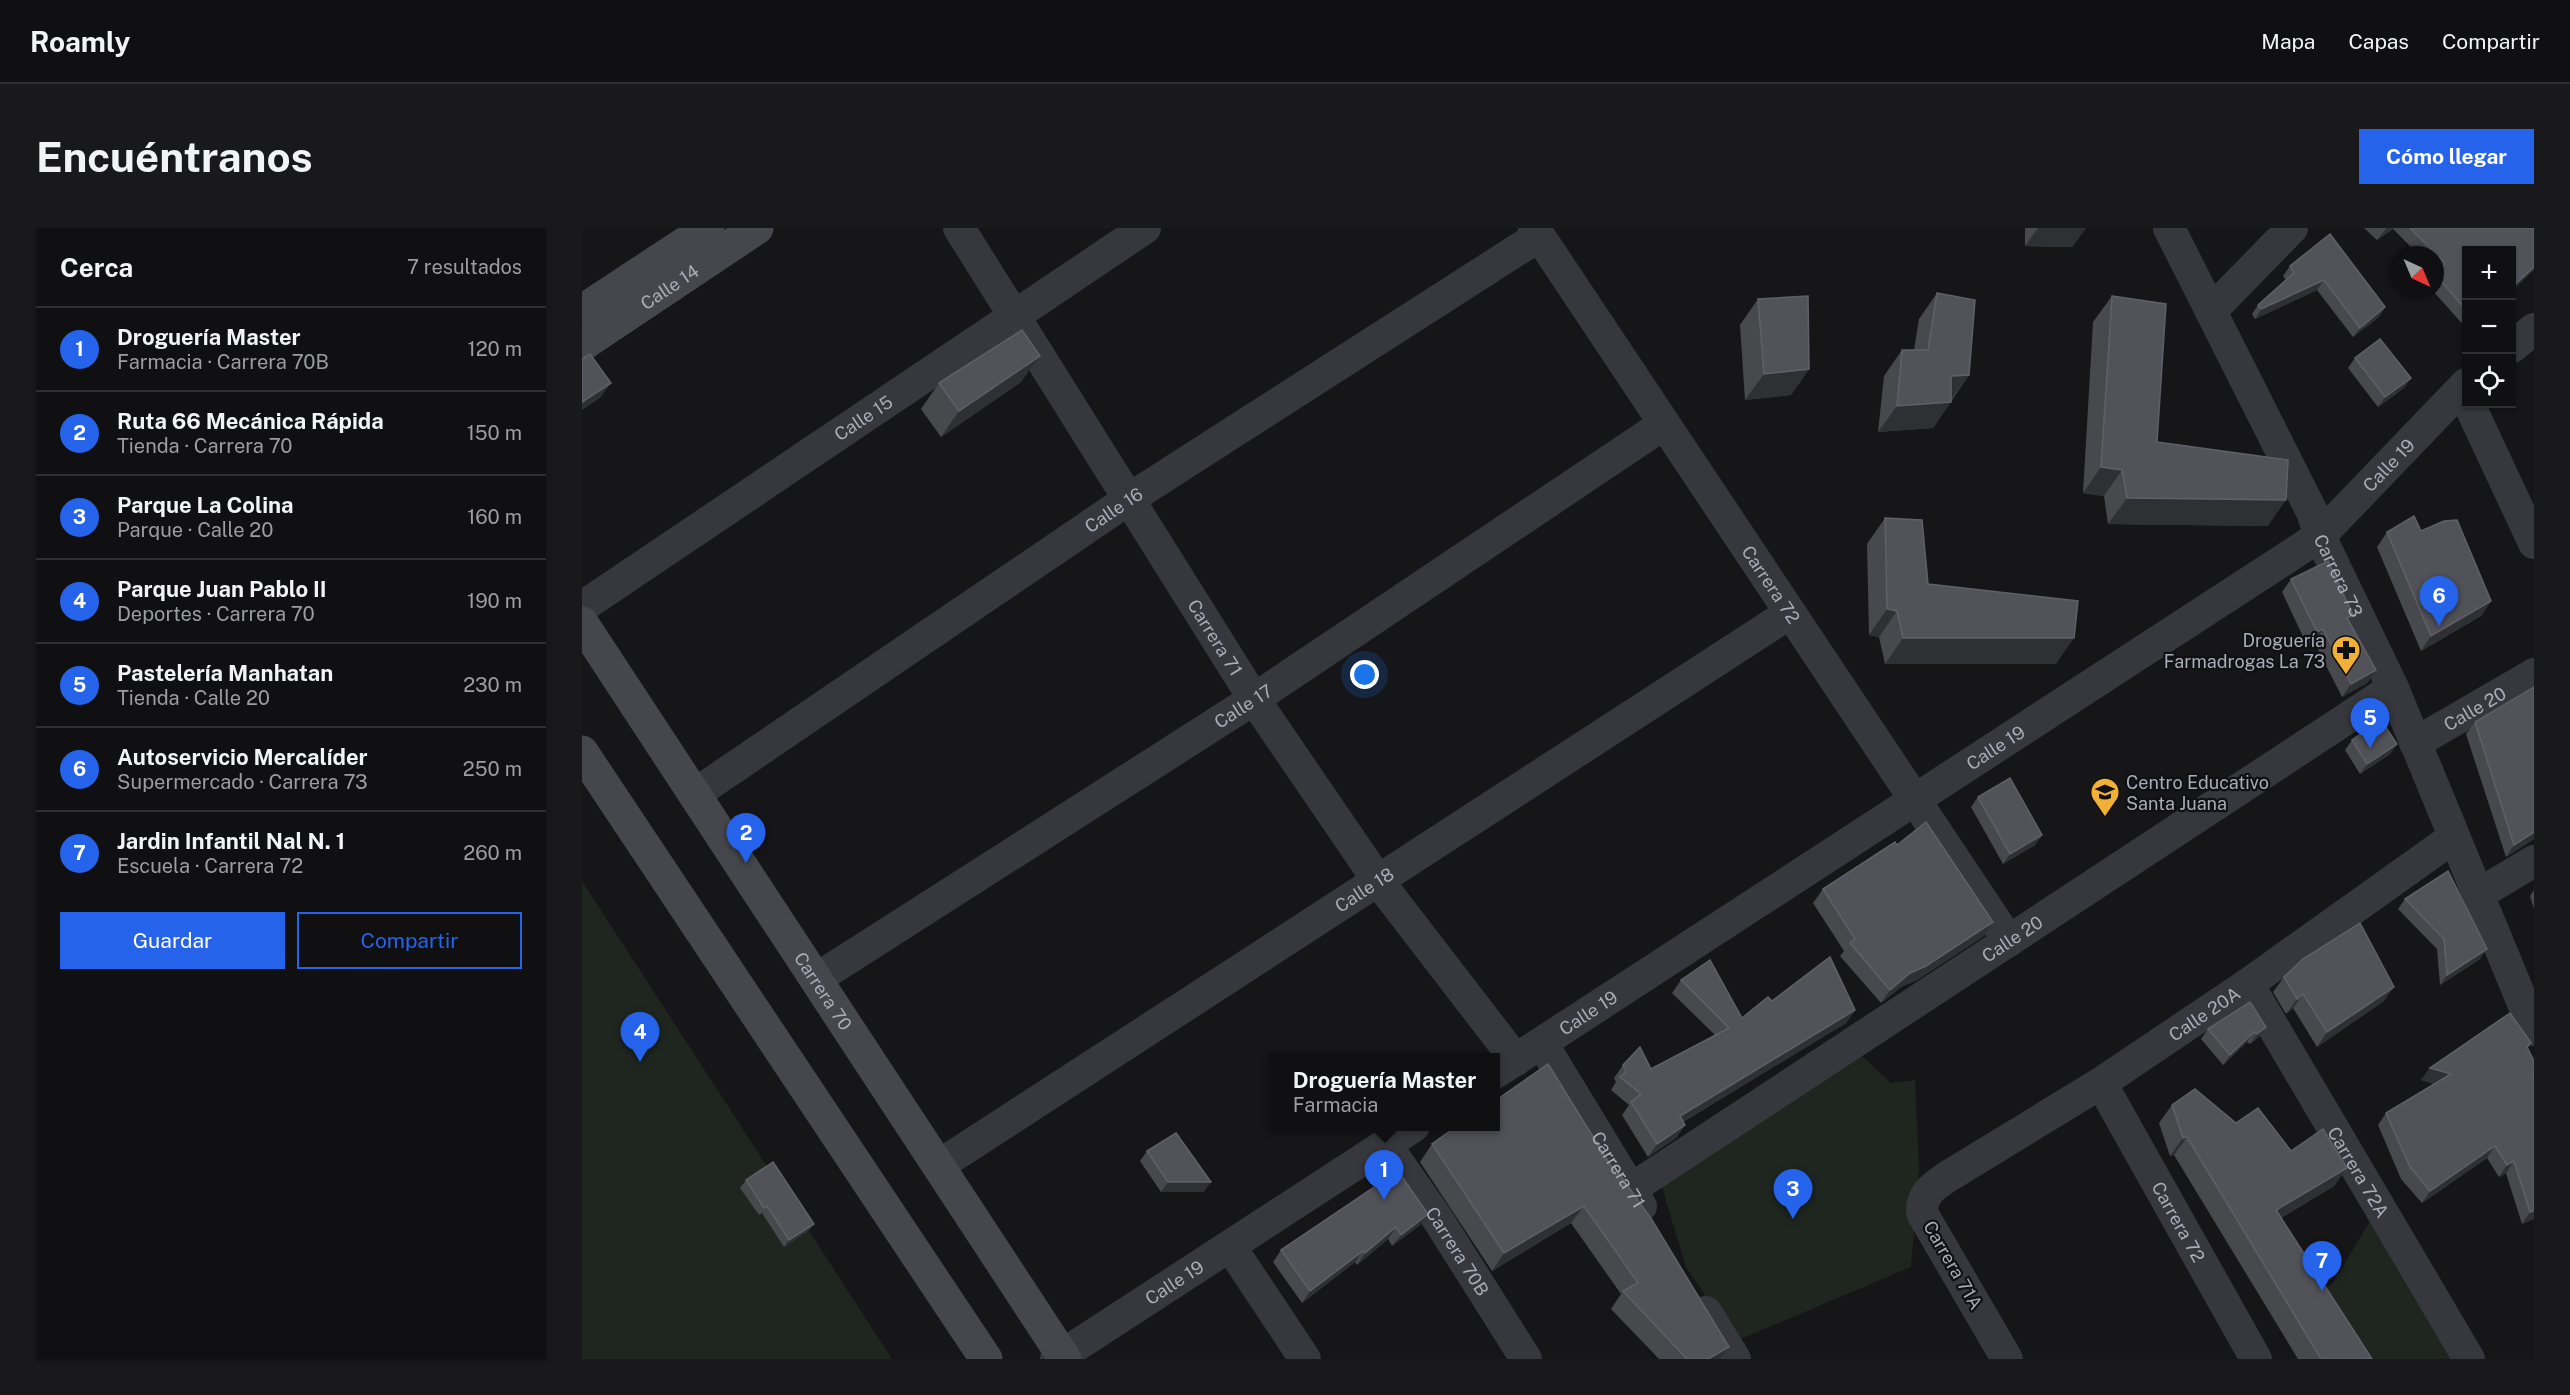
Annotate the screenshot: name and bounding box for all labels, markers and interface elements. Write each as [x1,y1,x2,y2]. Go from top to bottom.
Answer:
text: Roamly [30,25,130,58]
text: Mapa [2261,29,2315,54]
text: Capas [2348,29,2409,54]
text: Compartir [2442,29,2540,54]
button: Cómo llegar [2359,129,2534,184]
text: Encuéntranos [36,132,313,181]
north arrow [2390,246,2444,300]
map controls [2462,246,2516,408]
button: + [2462,246,2516,300]
text: Cerca [60,252,133,283]
text: 7 resultados [407,255,522,279]
street label: Calle 14 [636,260,702,314]
button: − [2462,300,2516,354]
text: Droguería Master [117,324,301,350]
text: 1 [75,337,84,361]
text: 120 m [468,337,522,361]
text: Farmacia · Carrera 70B [117,350,329,374]
button: locate [2462,354,2516,408]
street label: Calle 15 [830,391,896,445]
text: Ruta 66 Mecánica Rápida [117,408,384,434]
text: 2 [73,421,86,445]
text: 150 m [467,421,522,445]
text: Tienda · Carrera 70 [117,434,293,458]
street label: Calle 19 [2358,434,2419,496]
street label: Calle 16 [1081,483,1146,537]
text: Parque La Colina [117,492,294,518]
text: 3 [73,505,86,529]
text: 160 m [467,505,522,529]
text: Parque · Calle 20 [117,518,273,542]
street label: Carrera 73 [2310,531,2368,620]
street label: Carrera 72 [1738,541,1805,627]
text: Parque Juan Pablo II [117,576,327,602]
pin: 6 [2420,576,2458,626]
text: 4 [73,589,86,613]
text: 190 m [467,589,522,613]
street label: Carrera 71 [1184,595,1247,679]
text: Deportes · Carrera 70 [117,602,315,626]
place label: Droguería Farmadrogas La 73 [2164,630,2325,672]
pharmacy icon: Droguería Farmadrogas La 73 [2330,634,2362,676]
text: Pastelería Manhatan [117,660,333,686]
your location [1350,660,1379,689]
text: 5 [73,673,86,697]
text: 230 m [463,673,522,697]
street label: Calle 17 [1210,679,1276,732]
street label: Calle 20 [2440,682,2510,735]
text: Tienda · Calle 20 [117,686,270,710]
pin: 5 [2350,698,2390,748]
street label: Calle 19 [1962,721,2029,774]
text: Autoservicio Mercalíder [117,744,368,770]
text: 6 [73,757,86,781]
text: 250 m [463,757,522,781]
text: Supermercado · Carrera 73 [117,770,368,794]
place label: Centro Educativo Santa Juana [2126,772,2269,814]
school or university icon: Centro Educativo Santa Juana [2089,776,2121,818]
pin: 2 [726,814,766,863]
text: Jardin Infantil Nal N. 1 [117,828,345,854]
text: 7 [73,841,86,865]
text: 260 m [463,841,522,865]
text: Escuela · Carrera 72 [117,854,303,878]
street label: Calle 18 [1331,863,1397,916]
street label: Calle 20 [1978,911,2046,966]
button: Guardar [60,912,285,969]
button: Compartir [297,912,522,969]
street label: Carrera 70 [790,948,857,1034]
street label: Calle 20A [2164,982,2244,1045]
street label: Calle 19 [1555,986,1621,1039]
pin: 4 [620,1012,660,1062]
popup [1269,1053,1500,1131]
text: Droguería Master [1293,1067,1476,1093]
text: Farmacia [1293,1093,1378,1117]
street label: Carrera 72A [2324,1123,2394,1221]
street label: Carrera 71 [1588,1127,1650,1212]
pin: 1 [1364,1150,1404,1200]
pin: 3 [1774,1170,1812,1219]
street label: Carrera 72 [2148,1178,2210,1266]
street label: Carrera 70B [1422,1202,1494,1299]
street label: Carrera 71A [1919,1217,1987,1313]
pin: 7 [2302,1242,2342,1291]
street label: Calle 19 [1141,1255,1207,1309]

